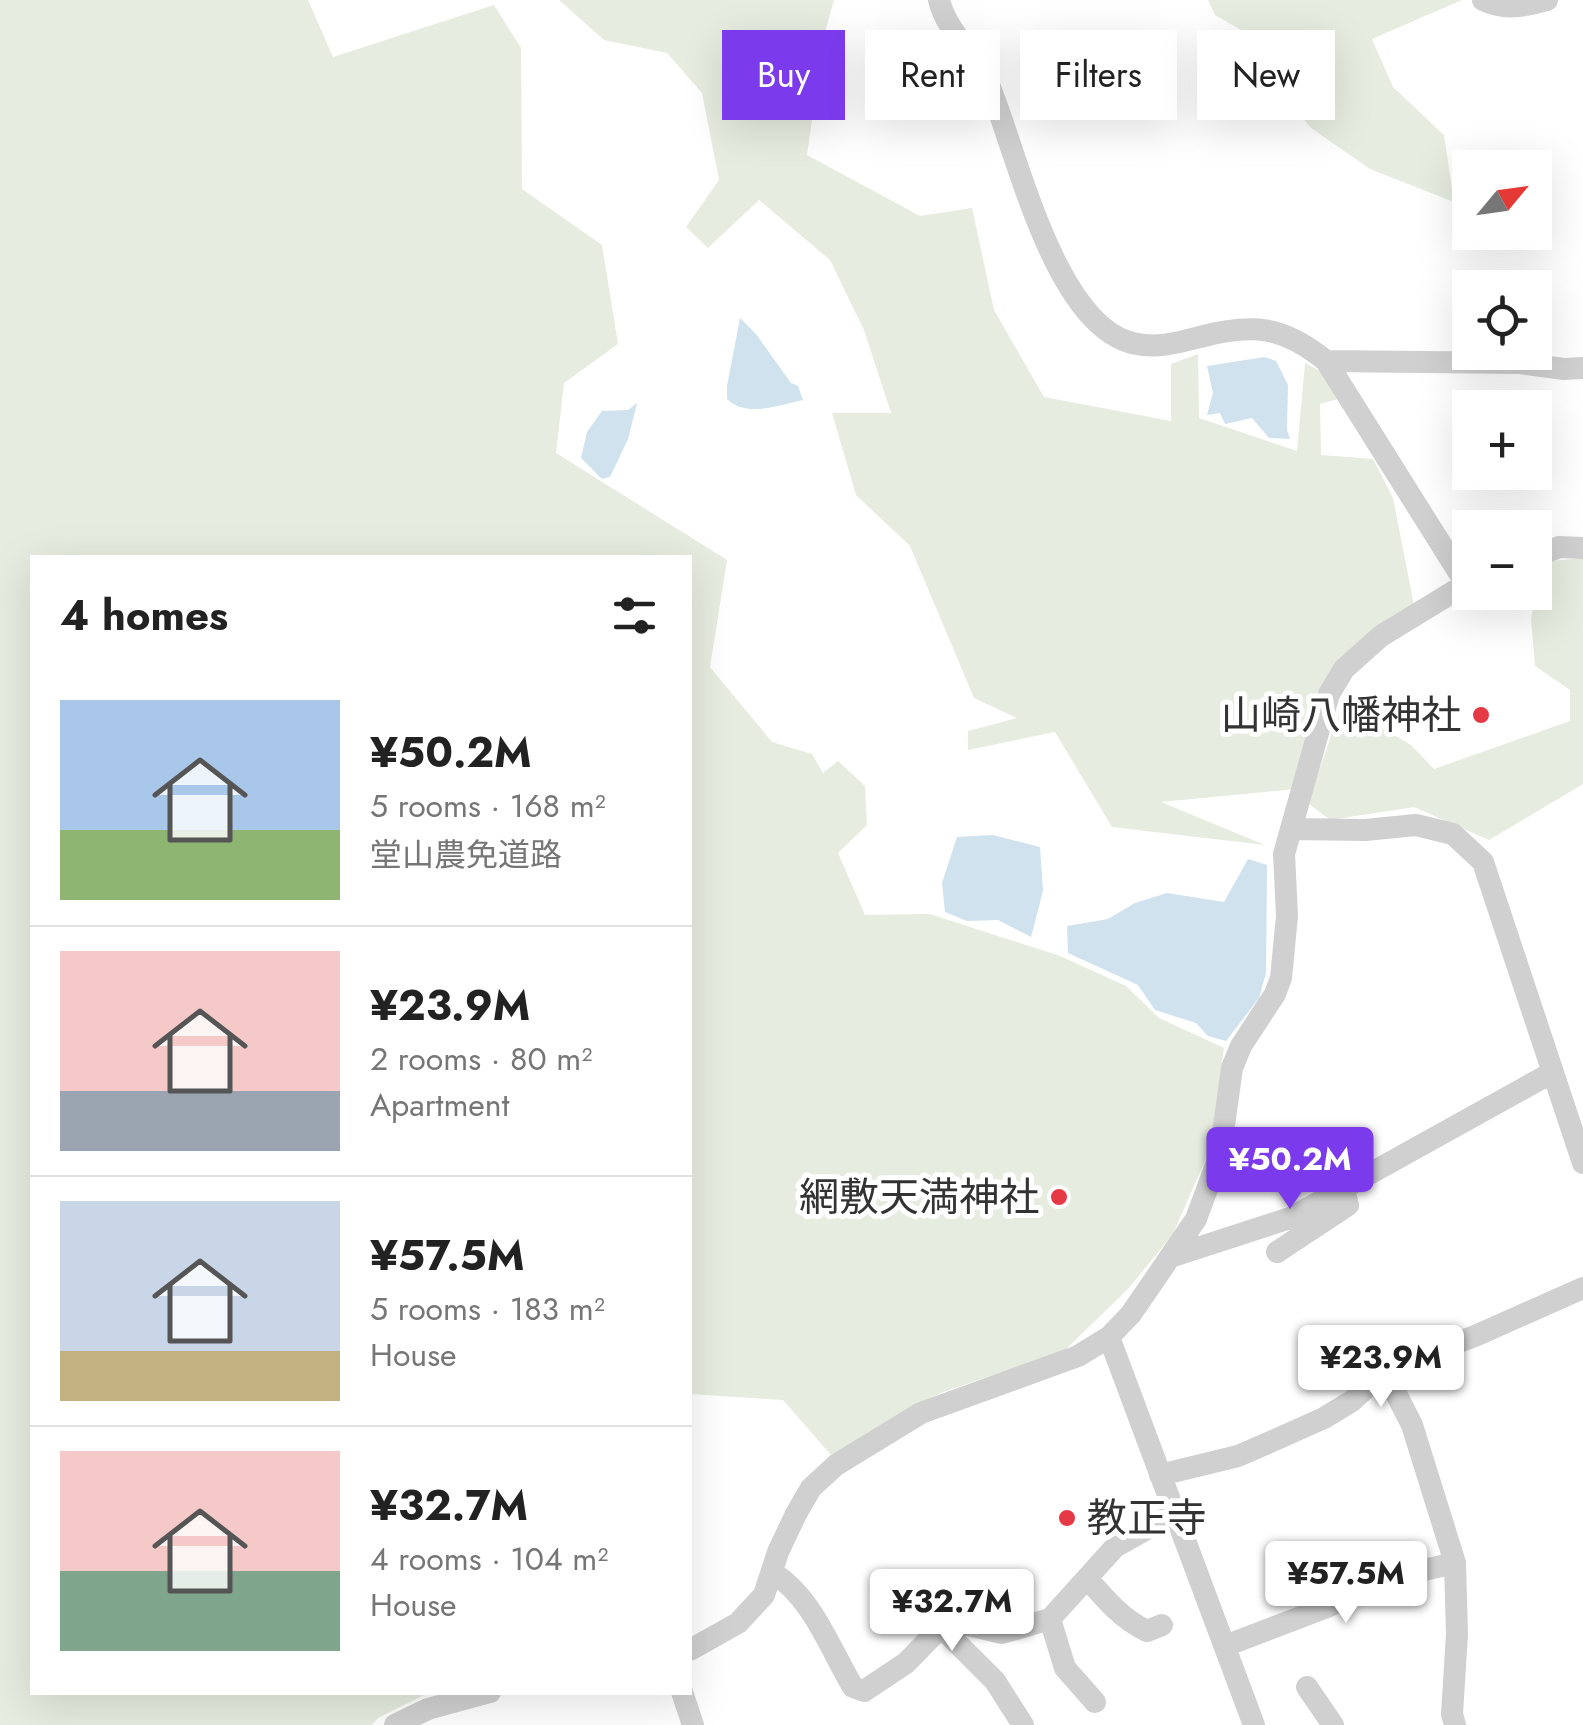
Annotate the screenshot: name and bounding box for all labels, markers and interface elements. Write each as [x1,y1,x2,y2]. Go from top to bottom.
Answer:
chip: Buy [722,30,845,120]
chip: Rent [865,30,1000,120]
chip: Filters [1020,30,1177,120]
chip: New [1197,30,1335,120]
north arrow [1452,150,1552,250]
map controls [1452,150,1552,610]
button: locate [1452,270,1552,370]
button: + [1452,390,1552,490]
button: − [1452,510,1552,610]
text: 4 homes [60,585,228,646]
icon: filters [607,588,662,643]
place label: 山崎八幡神社 [1221,686,1461,744]
marker: 山崎八幡神社 [1470,704,1492,726]
text: ¥50.2M [370,722,532,783]
icon: home [140,740,260,860]
text: 5 rooms · 168 m² [370,783,606,829]
text: 堂山農免道路 [370,832,562,878]
text: ¥23.9M [370,975,530,1036]
icon: home [140,991,260,1111]
text: 2 rooms · 80 m² [370,1036,592,1082]
text: Apartment [370,1082,509,1128]
pin: ¥50.2M [1209,1127,1371,1212]
text: ¥50.2M [1228,1136,1352,1182]
place label: 網敷天満神社 [799,1168,1039,1226]
marker: 網敷天満神社 [1048,1186,1070,1208]
text: ¥57.5M [370,1225,524,1286]
icon: home [140,1241,260,1361]
text: 5 rooms · 183 m² [370,1286,605,1332]
pin: ¥23.9M [1300,1325,1462,1410]
text: House [370,1332,457,1378]
text: ¥23.9M [1320,1334,1442,1380]
text: ¥32.7M [370,1475,528,1536]
place label: 教正寺 [1087,1489,1207,1547]
icon: home [140,1491,260,1611]
marker: 教正寺 [1056,1507,1078,1529]
text: 4 rooms · 104 m² [370,1536,608,1582]
pin: ¥57.5M [1265,1541,1427,1626]
text: ¥57.5M [1287,1550,1405,1596]
pin: ¥32.7M [871,1569,1033,1654]
text: ¥32.7M [892,1578,1012,1624]
text: House [370,1582,457,1628]

